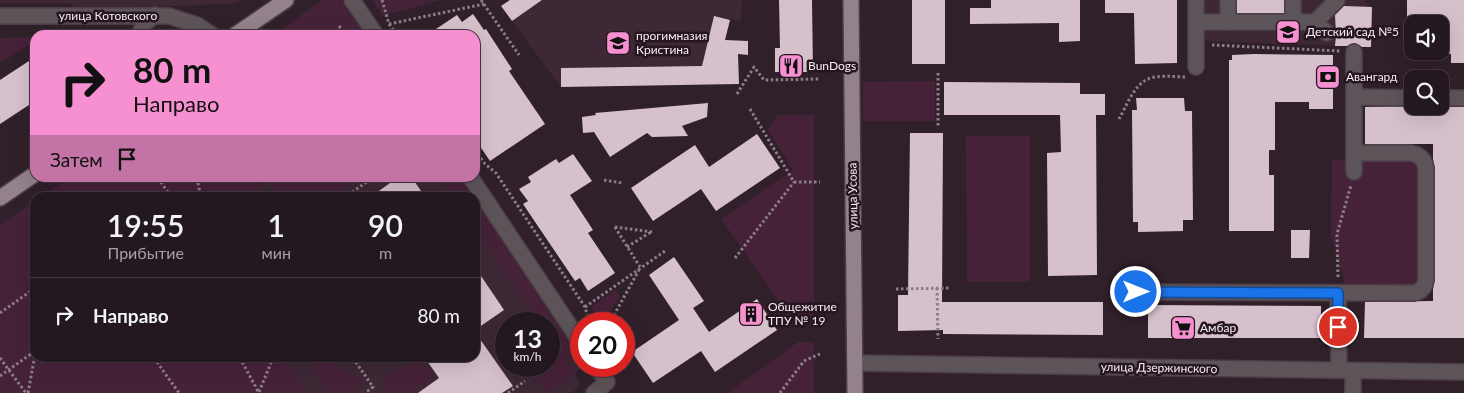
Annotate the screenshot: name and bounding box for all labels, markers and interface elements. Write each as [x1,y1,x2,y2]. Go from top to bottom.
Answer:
street label: улица Котовского [59,8,157,23]
map controls [1404,15,1449,115]
button: sound [1404,15,1449,60]
school or university icon: Детский сад №5 [1275,19,1301,45]
place label: Детский сад №5 [1306,24,1399,39]
place label: прогимназия Кристина [636,28,708,57]
school or university icon: прогимназия Кристина [605,30,631,56]
text: 80 m [133,48,211,90]
icon: right [50,50,115,115]
restaurant icon: BunDogs [778,53,804,79]
place label: BunDogs [808,58,856,73]
bank icon: Авангард [1315,64,1341,90]
place label: Авангард [1346,69,1398,84]
button: search [1404,70,1449,115]
text: Направо [133,90,219,117]
icon: arrive [113,145,141,173]
text: Затем [50,148,103,171]
street label: улица Усова [844,163,861,229]
text: 19:55 [107,207,184,243]
text: 1 [268,207,285,243]
text: 90 [368,207,403,243]
text: Прибытие [107,243,184,262]
text: мин [261,243,291,262]
text: m [379,243,392,262]
position arrow [1109,265,1161,317]
place label: Общежитие ТПУ № 19 [768,299,837,328]
icon: right [50,301,78,329]
building icon: Общежитие ТПУ № 19 [738,301,764,327]
text: Направо [93,304,169,327]
text: 80 m [417,304,460,327]
pin [1317,306,1359,348]
speed limit sign: 20 [570,312,635,377]
icon: arrive [1324,313,1352,341]
supermarket icon: Амбар [1170,315,1196,341]
place label: Амбар [1200,320,1237,335]
text: 13 [513,323,542,353]
text: km/h [513,349,542,364]
street label: улица Дзержинского [1101,359,1218,376]

